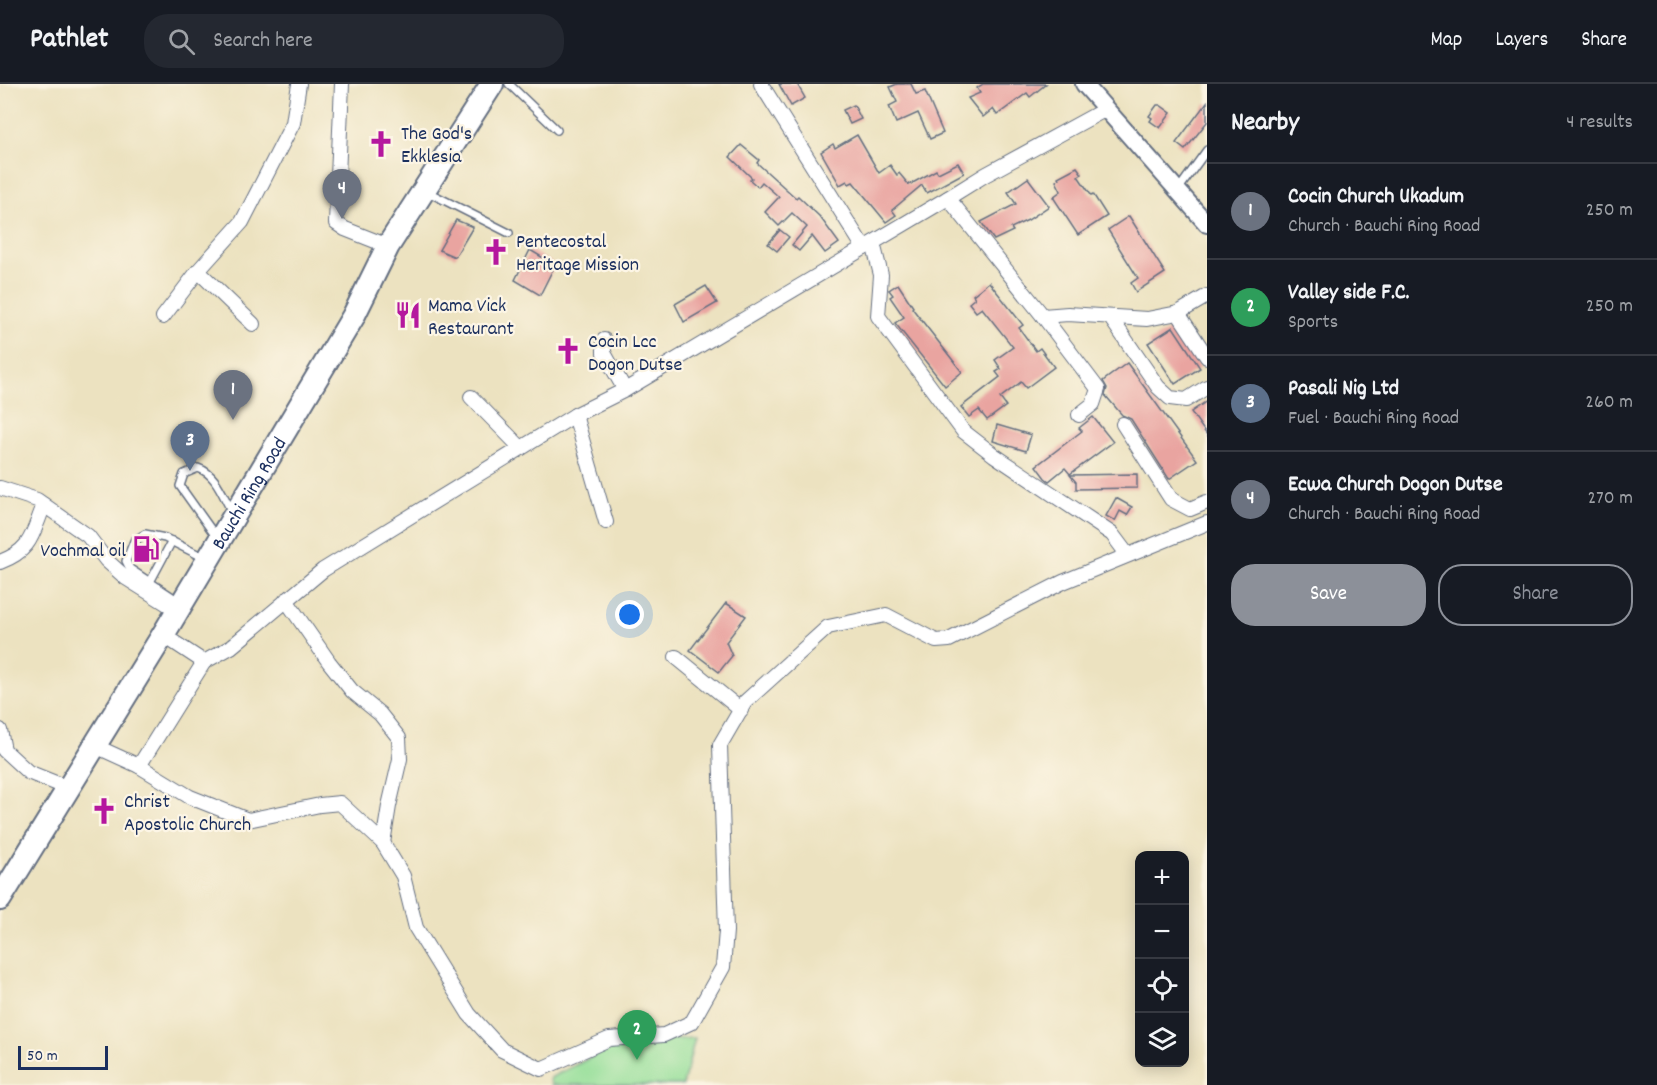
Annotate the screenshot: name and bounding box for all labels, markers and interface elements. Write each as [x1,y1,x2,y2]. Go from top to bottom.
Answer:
search box [144,14,564,68]
text: Pathlet [30,21,108,61]
icon: search [165,25,198,58]
text: Search here [213,26,313,57]
text: Map [1431,26,1462,56]
text: Layers [1495,26,1548,56]
text: Share [1581,26,1627,56]
text: Nearby [1231,105,1299,142]
text: 4 results [1566,109,1633,137]
place label: The God's Ekklesia [401,121,472,172]
church icon: The God's Ekklesia [366,129,396,159]
pin: 4 [322,170,362,219]
text: Cocin Church Ukadum [1288,182,1464,213]
text: 1 [1248,197,1253,225]
text: 250 m [1586,197,1633,225]
text: Church · Bauchi Ring Road [1288,213,1480,241]
place label: Pentecostal Heritage Mission [516,229,639,280]
church icon: Pentecostal Heritage Mission [481,237,511,267]
text: Valley side F.C. [1288,278,1409,309]
place label: Mama Vick Restaurant [428,293,514,344]
text: 2 [1246,293,1255,321]
text: 250 m [1586,293,1633,321]
restaurant icon: Mama Vick Restaurant [393,300,423,330]
text: Sports [1288,309,1338,337]
place label: Cocin Lcc Dogon Dutse [588,329,682,380]
church icon: Cocin Lcc Dogon Dutse [553,336,583,366]
pin: 1 [214,370,252,420]
text: Pasali Nig Ltd [1288,374,1399,405]
text: 3 [1246,389,1255,417]
text: 260 m [1585,389,1633,417]
text: Fuel · Bauchi Ring Road [1288,405,1459,433]
pin: 3 [170,422,210,471]
street label: Bauchi Ring Road [206,433,295,556]
text: Ecwa Church Dogon Dutse [1288,470,1503,501]
text: 4 [1246,485,1255,513]
text: 270 m [1587,485,1633,513]
text: Church · Bauchi Ring Road [1288,501,1480,529]
fuel station icon: Vochmal oil [131,534,161,564]
place label: Vochmal oil [41,538,126,566]
button: Save [1231,564,1426,626]
button: Share [1438,564,1633,626]
your location [615,600,644,629]
place label: Christ Apostolic Church [124,789,251,840]
church icon: Christ Apostolic Church [89,796,119,826]
map controls [1135,851,1189,1067]
button: + [1135,851,1189,905]
button: − [1135,905,1189,959]
button: locate [1135,959,1189,1013]
pin: 2 [618,1010,656,1060]
button: layers [1135,1013,1189,1067]
scale bar [18,1043,108,1070]
text: 50 m [27,1045,58,1068]

